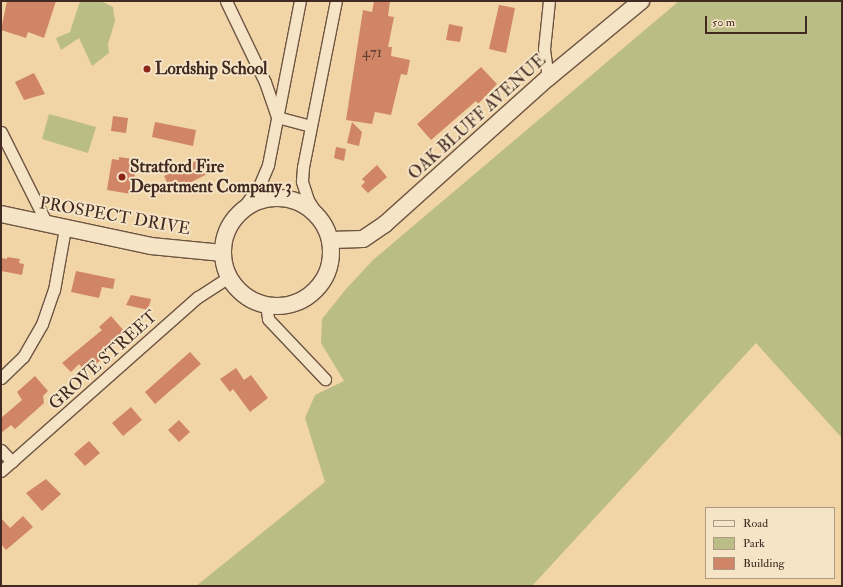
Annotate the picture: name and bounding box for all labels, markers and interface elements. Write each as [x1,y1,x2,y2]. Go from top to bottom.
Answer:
scale bar [707,8,809,34]
text: 50 m [712,15,735,30]
house number: 471 [362,44,382,62]
street label: OAK BLUFF AVENUE [404,50,550,184]
place label: Lordship School [155,59,267,79]
marker: Lordship School [142,64,152,74]
place label: Stratford Fire Department Company 3 [130,157,292,197]
marker: Stratford Fire Department Company 3 [117,172,127,182]
street label: PROSPECT DRIVE [38,193,192,239]
street label: GROVE STREET [45,306,161,414]
legend [705,507,835,579]
text: Road [743,516,768,531]
text: Park [743,536,765,551]
text: Building [743,556,784,571]

